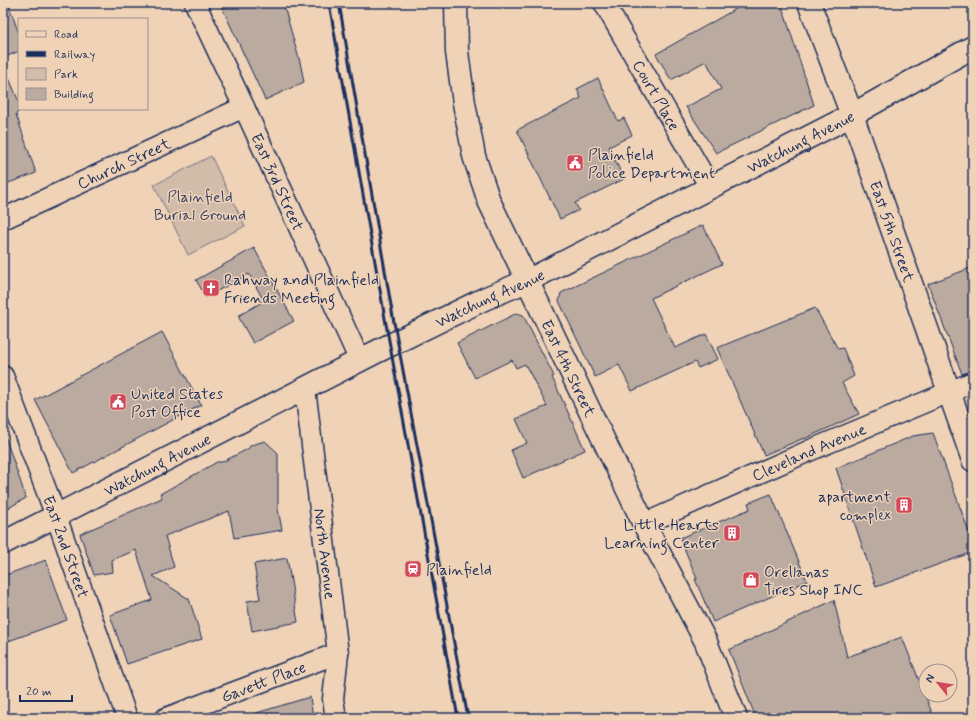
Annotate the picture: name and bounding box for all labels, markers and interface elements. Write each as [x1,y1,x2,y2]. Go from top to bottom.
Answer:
legend [18,18,148,110]
text: Road [54,27,78,43]
text: Railway [54,47,96,63]
street label: Court Place [627,57,684,135]
text: Park [54,67,78,83]
text: Building [54,87,94,104]
street label: Watchung Avenue [744,106,858,179]
street label: East 3rd Street [245,130,308,235]
street label: Church Street [74,133,175,195]
place label: Plainfield Police Department [588,145,715,184]
public building icon: Plainfield Police Department [565,153,585,173]
street label: East 5th Street [864,178,919,286]
park label: Plainfield Burial Ground [154,187,246,226]
street label: Watchung Avenue [432,265,549,333]
place label: Rahway and Plainfield Friends Meeting [224,270,379,310]
church icon: Rahway and Plainfield Friends Meeting [201,278,221,298]
street label: East 4th Street [535,316,600,421]
place label: United States Post Office [131,384,223,423]
public building icon: United States Post Office [108,392,128,412]
street label: Cleveland Avenue [749,419,870,487]
street label: Watchung Avenue [100,429,215,502]
place label: apartment complex [818,487,891,526]
street label: East 2nd Street [37,493,93,602]
building icon: apartment complex [894,495,914,515]
street label: North Avenue [308,507,340,601]
place label: Little Hearts Learning Center [604,515,720,555]
building icon: Little Hearts Learning Center [722,523,742,543]
station icon: Plainfield [403,559,423,579]
place label: Plainfield [426,560,492,581]
place label: Orellanas Tires Shop INC [764,562,863,601]
shop icon: Orellanas Tires Shop INC [741,570,761,590]
street label: Gavett Place [218,657,309,708]
north arrow [918,663,958,703]
text: N [922,672,938,685]
scale bar [20,677,72,703]
text: 20 m [26,684,52,700]

